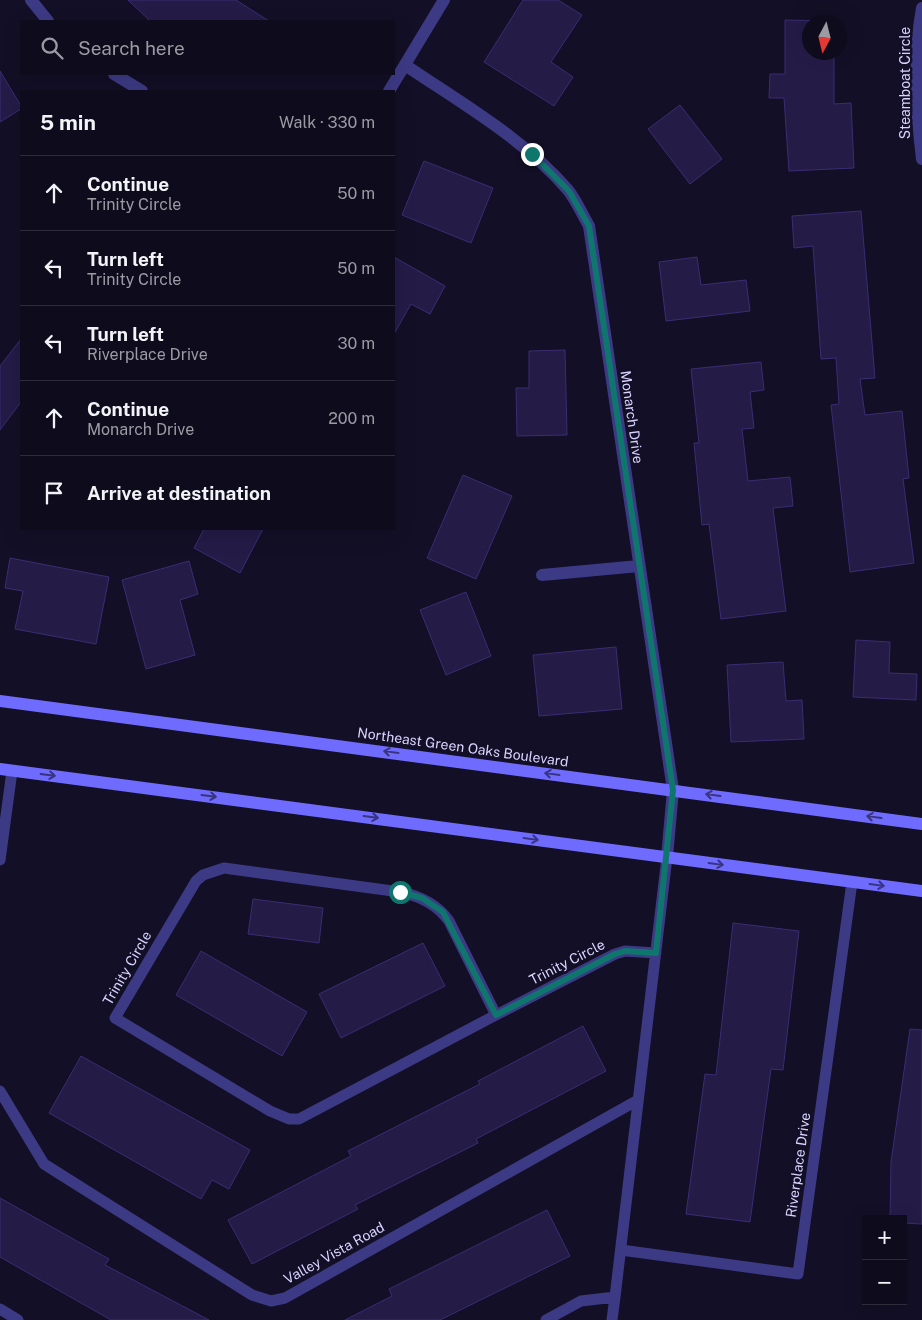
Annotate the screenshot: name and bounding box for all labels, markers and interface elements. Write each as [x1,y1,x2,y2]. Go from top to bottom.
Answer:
north arrow [802,15,847,60]
search box [20,20,395,75]
street label: Steamboat Circle [897,27,913,139]
icon: search [38,34,66,62]
text: Search here [78,37,185,59]
text: 5 min [40,110,96,135]
text: Walk · 330 m [279,113,375,132]
route end [521,143,544,166]
text: Continue [87,173,169,195]
icon: ahead [40,179,68,207]
text: 50 m [337,184,375,203]
text: Trinity Circle [87,195,181,214]
text: Turn left [87,248,164,270]
icon: left [40,254,68,282]
text: 50 m [337,259,375,278]
text: Trinity Circle [87,270,181,289]
text: Turn left [87,323,164,345]
icon: left [40,329,68,357]
text: 30 m [338,334,375,353]
text: Riverplace Drive [87,345,208,364]
street label: Monarch Drive [618,369,646,465]
text: Continue [87,398,169,420]
icon: ahead [40,404,68,432]
text: 200 m [328,409,375,428]
text: Monarch Drive [87,420,194,439]
icon: arrive [40,479,68,507]
text: Arrive at destination [87,482,271,504]
street label: Northeast Green Oaks Boulevard [356,724,570,770]
one-way arrow [383,747,399,757]
one-way arrow [544,768,560,778]
one-way arrow [40,770,56,780]
one-way arrow [705,790,721,800]
one-way arrow [201,792,217,802]
one-way arrow [866,812,882,822]
one-way arrow [362,813,378,823]
one-way arrow [523,834,539,844]
one-way arrow [707,859,723,869]
one-way arrow [868,880,884,890]
route start [389,881,412,904]
street label: Trinity Circle [99,928,155,1008]
street label: Trinity Circle [527,936,607,988]
street label: Riverplace Drive [783,1111,813,1218]
map controls [862,1215,907,1305]
button: + [862,1215,907,1260]
street label: Valley Vista Road [281,1219,387,1287]
button: − [862,1260,907,1305]

